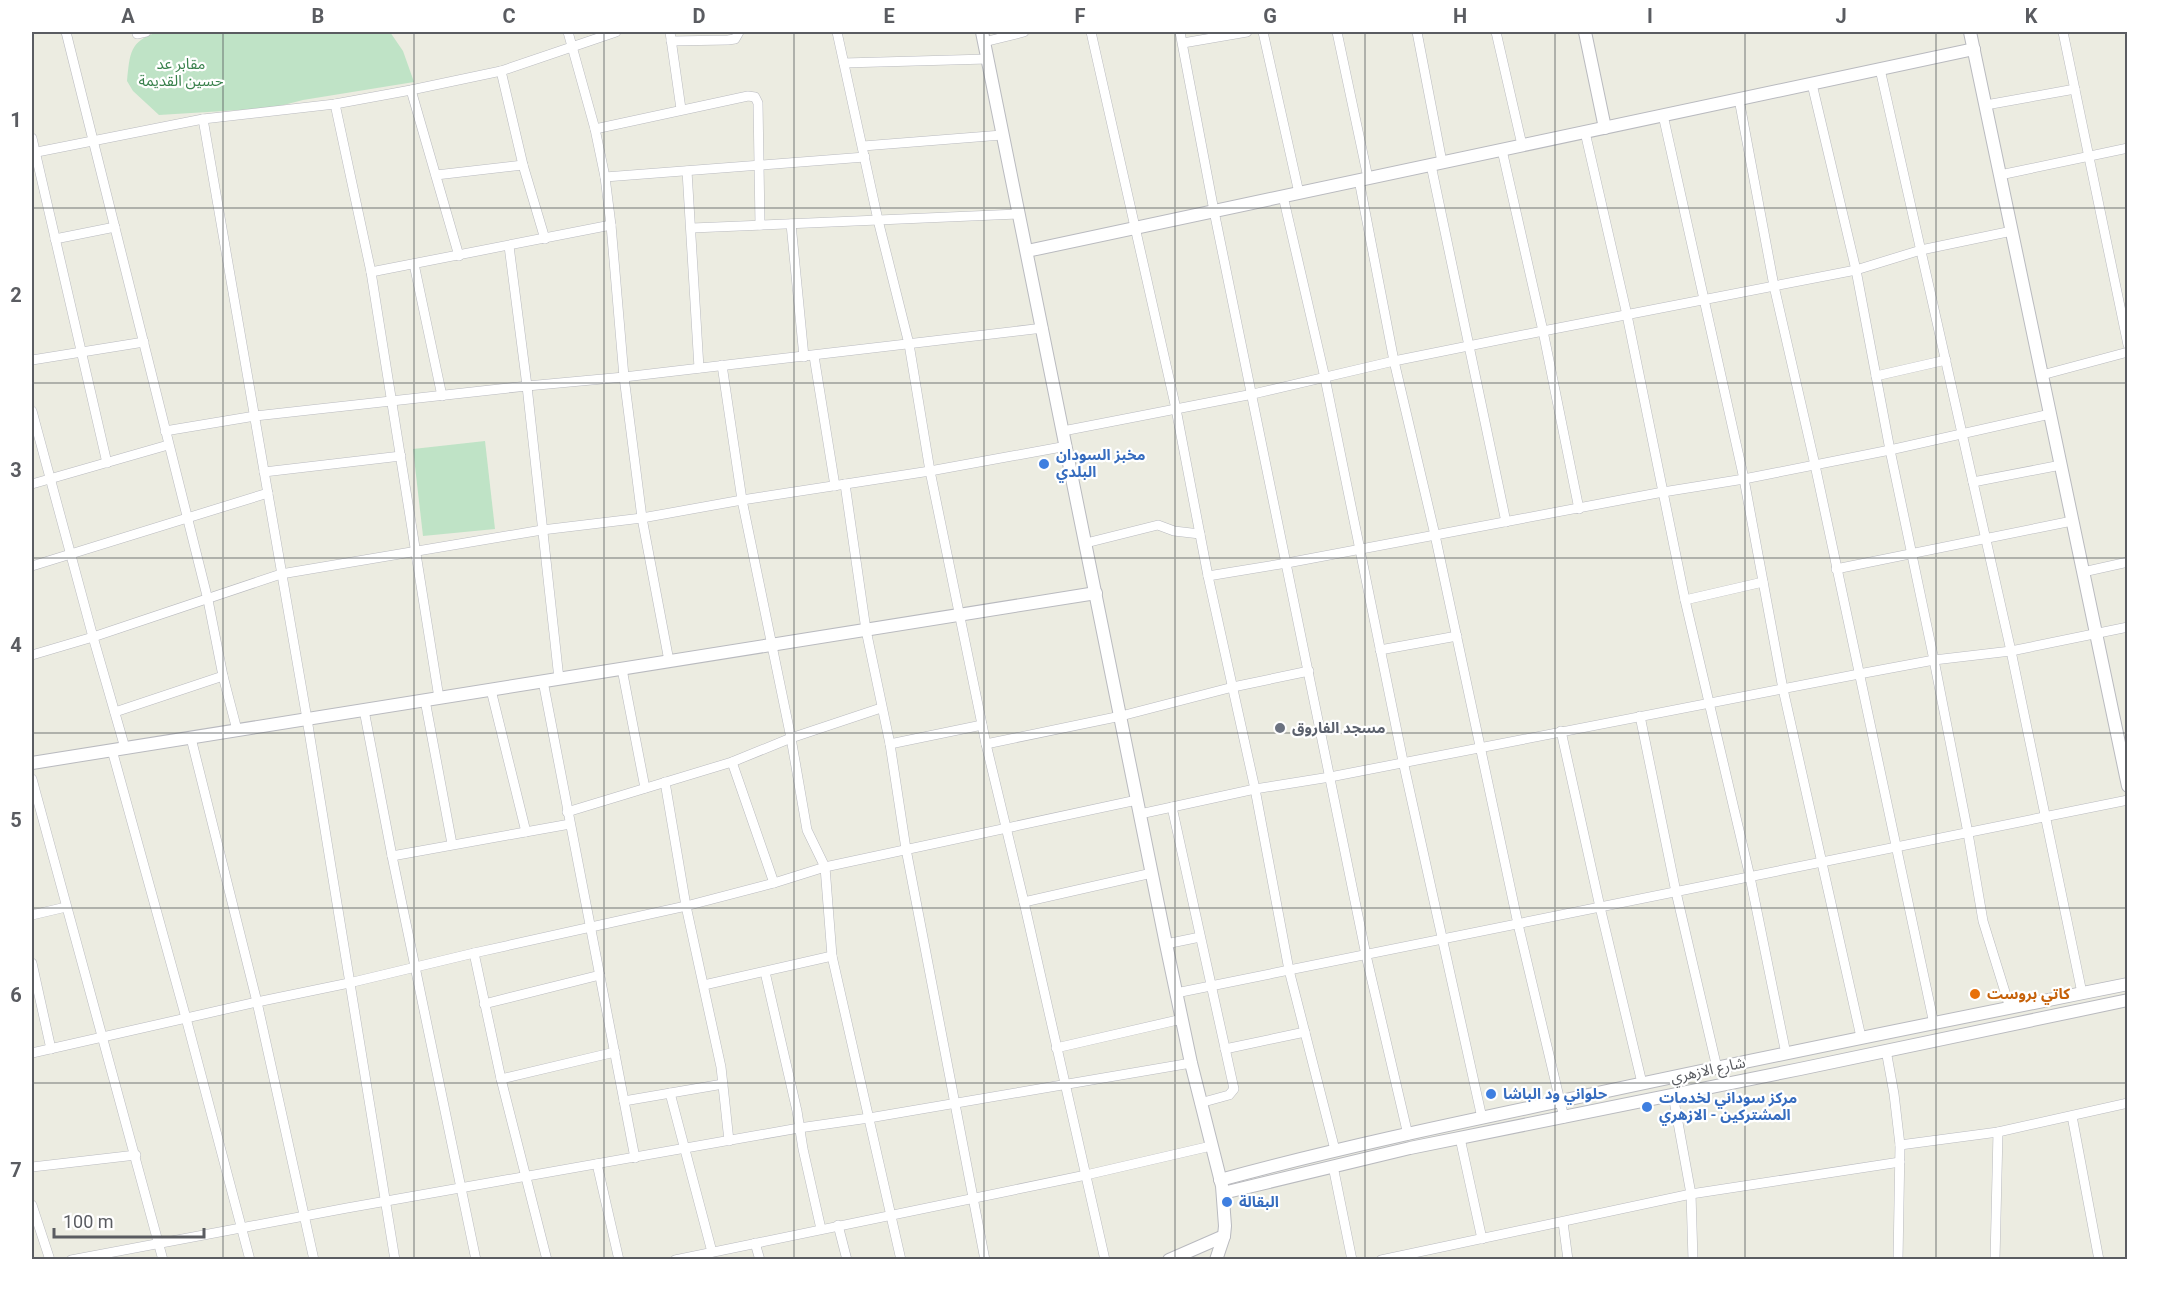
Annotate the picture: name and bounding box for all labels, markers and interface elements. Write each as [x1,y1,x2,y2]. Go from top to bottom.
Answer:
text: A [121,4,135,28]
text: B [312,4,324,28]
text: C [502,4,516,28]
text: D [693,4,706,28]
text: E [883,4,895,28]
text: F [1075,4,1086,28]
text: G [1263,4,1277,28]
text: H [1453,4,1467,28]
text: I [1647,4,1653,28]
text: J [1835,4,1847,28]
text: K [2025,4,2038,28]
park label: مقابر عد حسين القديمة [138,55,224,90]
text: 1 [10,108,22,132]
text: 2 [10,283,22,307]
place label: مخبز السودان البلدي [1056,446,1145,483]
marker: مخبز السودان البلدي [1037,457,1051,471]
text: 3 [10,458,22,482]
text: 4 [10,633,22,657]
place label: مسجد الفاروق [1292,719,1385,737]
marker: مسجد الفاروق [1273,721,1287,735]
text: 5 [10,808,22,832]
text: 6 [10,983,22,1007]
place label: كاتي بروست [1987,985,2070,1005]
marker: كاتي بروست [1968,987,1982,1001]
street label: شارع الازهري [1669,1053,1748,1090]
place label: حلواني ود الباشا [1503,1085,1608,1105]
marker: حلواني ود الباشا [1484,1087,1498,1101]
place label: مركز سوداني لخدمات المشتركين - الازهري [1659,1089,1797,1126]
marker: مركز سوداني لخدمات المشتركين - الازهري [1640,1100,1654,1114]
text: 7 [10,1158,22,1182]
place label: البقالة [1239,1193,1279,1211]
marker: البقالة [1220,1195,1234,1209]
scale bar [54,1201,204,1239]
text: 100 m [63,1211,114,1232]

